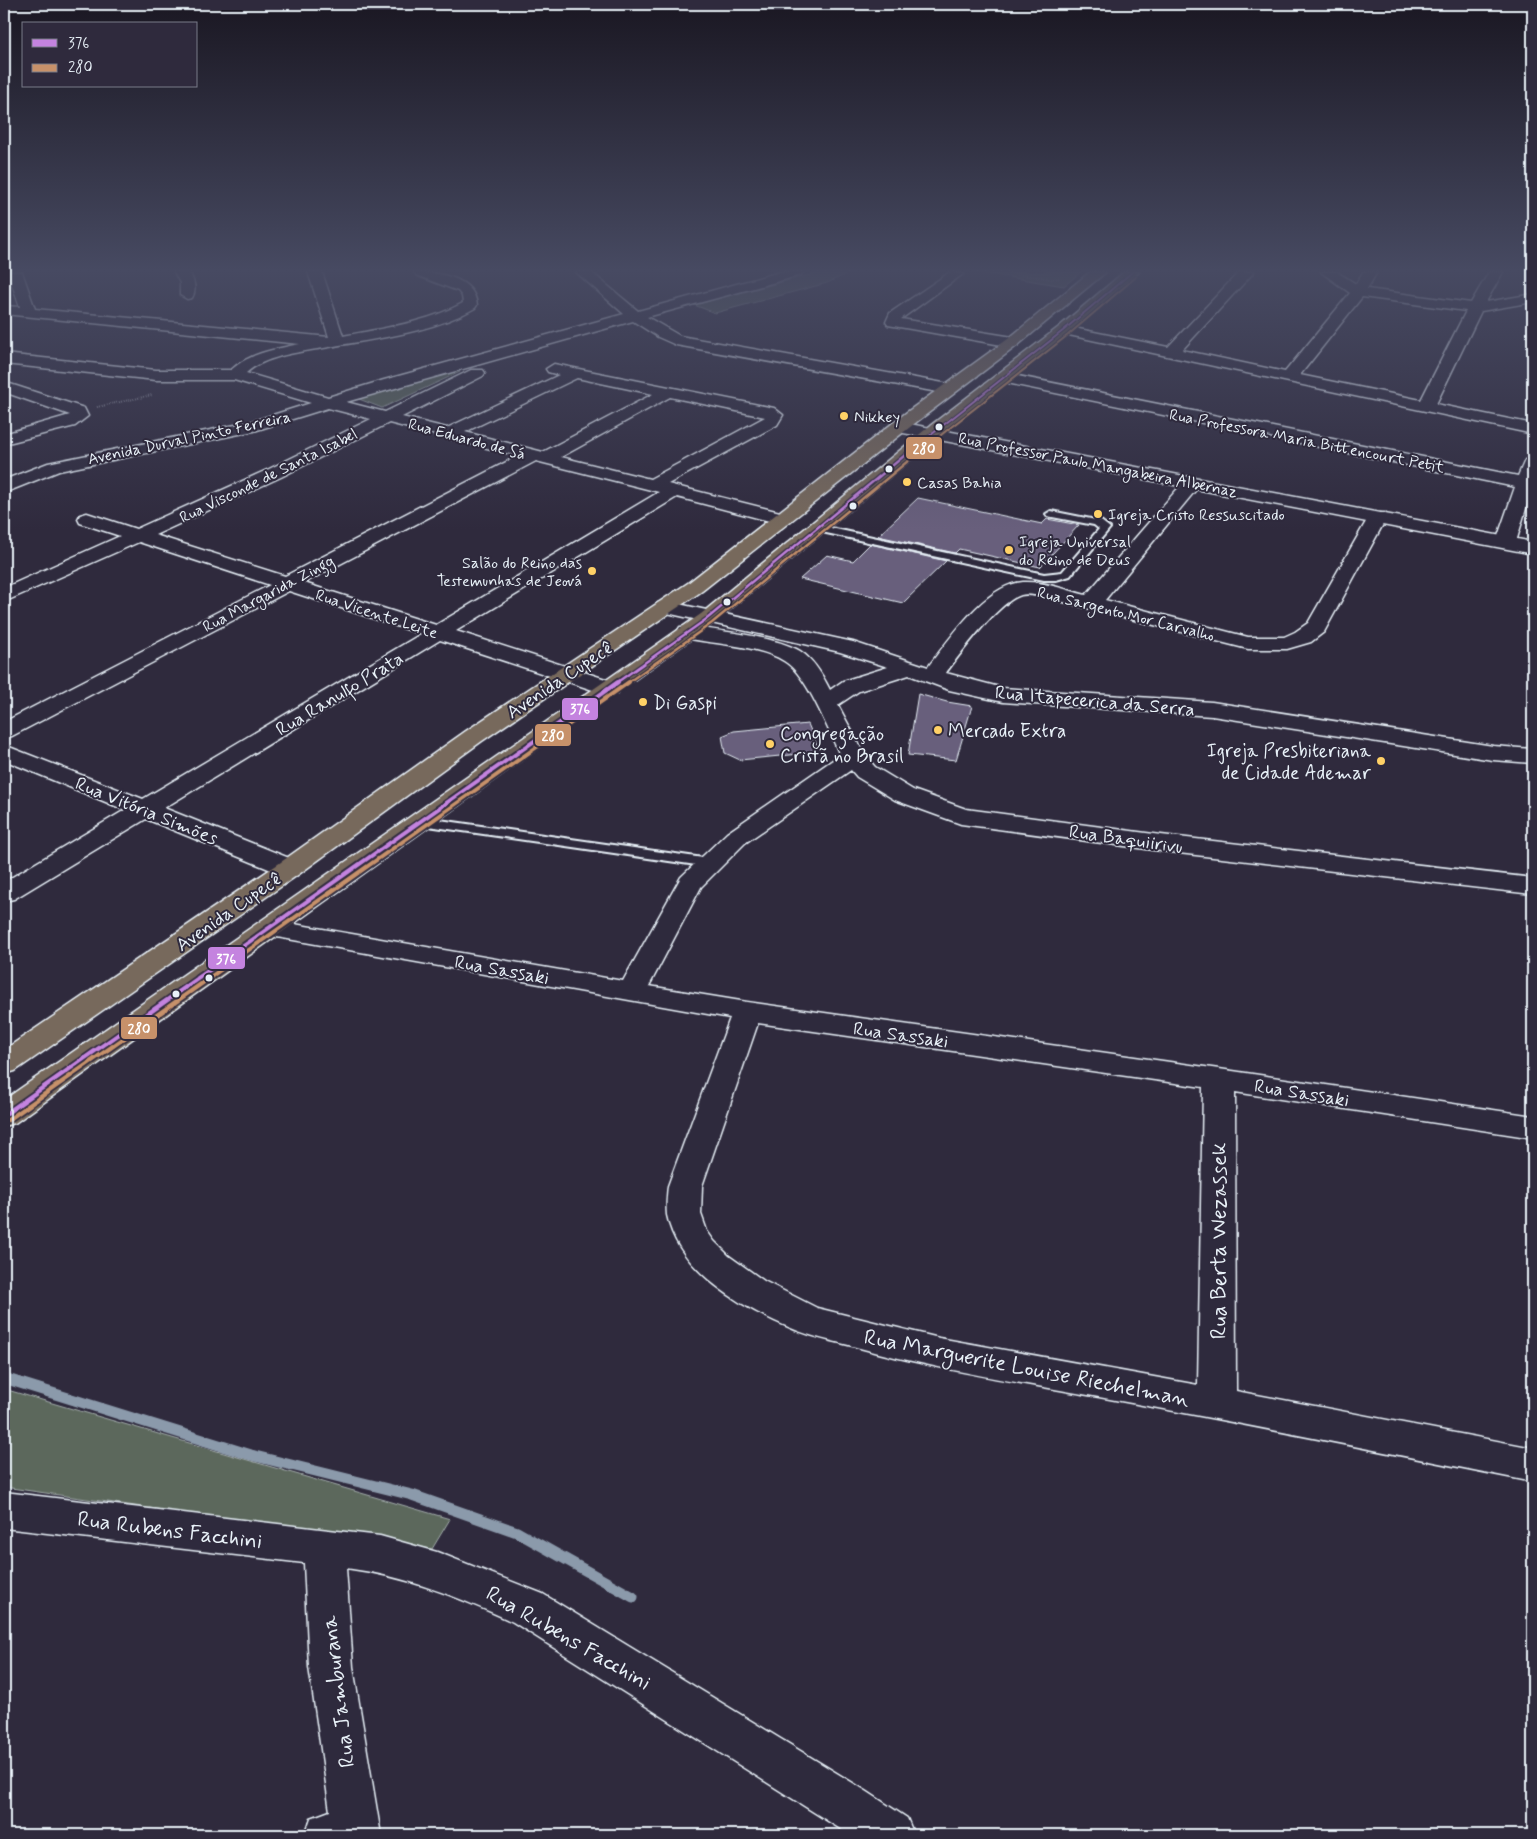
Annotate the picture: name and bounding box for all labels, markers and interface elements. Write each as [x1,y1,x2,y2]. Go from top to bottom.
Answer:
legend [22,22,198,88]
text: 376 [68,34,89,54]
text: 280 [68,58,93,78]
street label: Rua Professora Maria Bittencourt Petit [1167,404,1447,479]
street label: Avenida Durval Pinto Ferreira [86,407,293,470]
place label: Nikkey [854,407,900,428]
marker: Nikkey [838,410,850,422]
street label: Rua Eduardo de Sá [406,414,528,465]
unlabelled marker [934,422,944,432]
street label: Rua Visconde de Santa Isabel [176,424,361,529]
street label: Rua Professor Paulo Mangabeira Albernaz [956,428,1239,504]
line badge: 280 [905,436,943,460]
text: 280 [913,440,935,458]
unlabelled marker [884,464,894,474]
place label: Casas Bahia [917,473,1002,494]
marker: Casas Bahia [901,476,913,488]
unlabelled marker [848,501,858,511]
place label: Igreja Cristo Ressuscitado [1108,505,1285,526]
marker: Igreja Cristo Ressuscitado [1092,508,1104,520]
place label: Igreja Universal do Reino de Deus [1019,532,1131,571]
marker: Igreja Universal do Reino de Deus [1003,544,1015,556]
street label: Rua Margarida Zingg [199,551,339,639]
place label: Salão do Reino das Testemunhas de Jeová [437,553,582,592]
marker: Salão do Reino das Testemunhas de Jeová [586,565,598,577]
street label: Rua Sargento Mor Carvalho [1034,582,1217,648]
street label: Rua Vicente Leite [313,585,440,644]
unlabelled marker [722,597,732,607]
street label: Avenida Cupecê [502,635,618,725]
street label: Rua Ranulfo Prata [271,646,410,745]
street label: Rua Itapecerica da Serra [994,680,1196,723]
place label: Di Gaspi [653,691,717,716]
marker: Di Gaspi [637,696,649,708]
line badge: 376 [561,697,599,721]
text: 376 [570,700,590,718]
place label: Mercado Extra [948,719,1066,744]
place label: Congregação Cristã no Brasil [780,722,904,769]
line badge: 280 [534,723,572,747]
marker: Mercado Extra [932,724,944,736]
text: 280 [542,727,564,745]
marker: Congregação Cristã no Brasil [764,738,776,750]
place label: Igreja Presbiteriana de Cidade Ademar [1207,739,1372,786]
marker: Igreja Presbiteriana de Cidade Ademar [1375,755,1387,767]
street label: Rua Vitória Simões [71,771,222,852]
street label: Rua Baquiirivu [1067,819,1184,860]
street label: Avenida Cupecê [171,867,287,958]
line badge: 376 [207,946,246,970]
text: 376 [216,950,236,968]
street label: Rua Sassaki [452,950,551,991]
unlabelled marker [204,973,214,983]
unlabelled marker [171,989,181,999]
line badge: 280 [120,1016,158,1040]
street label: Rua Sassaki [852,1016,950,1055]
text: 280 [128,1020,150,1038]
street label: Rua Sassaki [1253,1074,1351,1113]
street label: Rua Berta Wezassek [1206,1143,1234,1339]
street label: Rua Marguerite Louise Riechelman [861,1324,1192,1417]
street label: Rua Rubens Facchini [76,1506,264,1556]
street label: Rua Rubens Facchini [480,1580,656,1697]
street label: Rua Jamburana [316,1613,362,1769]

